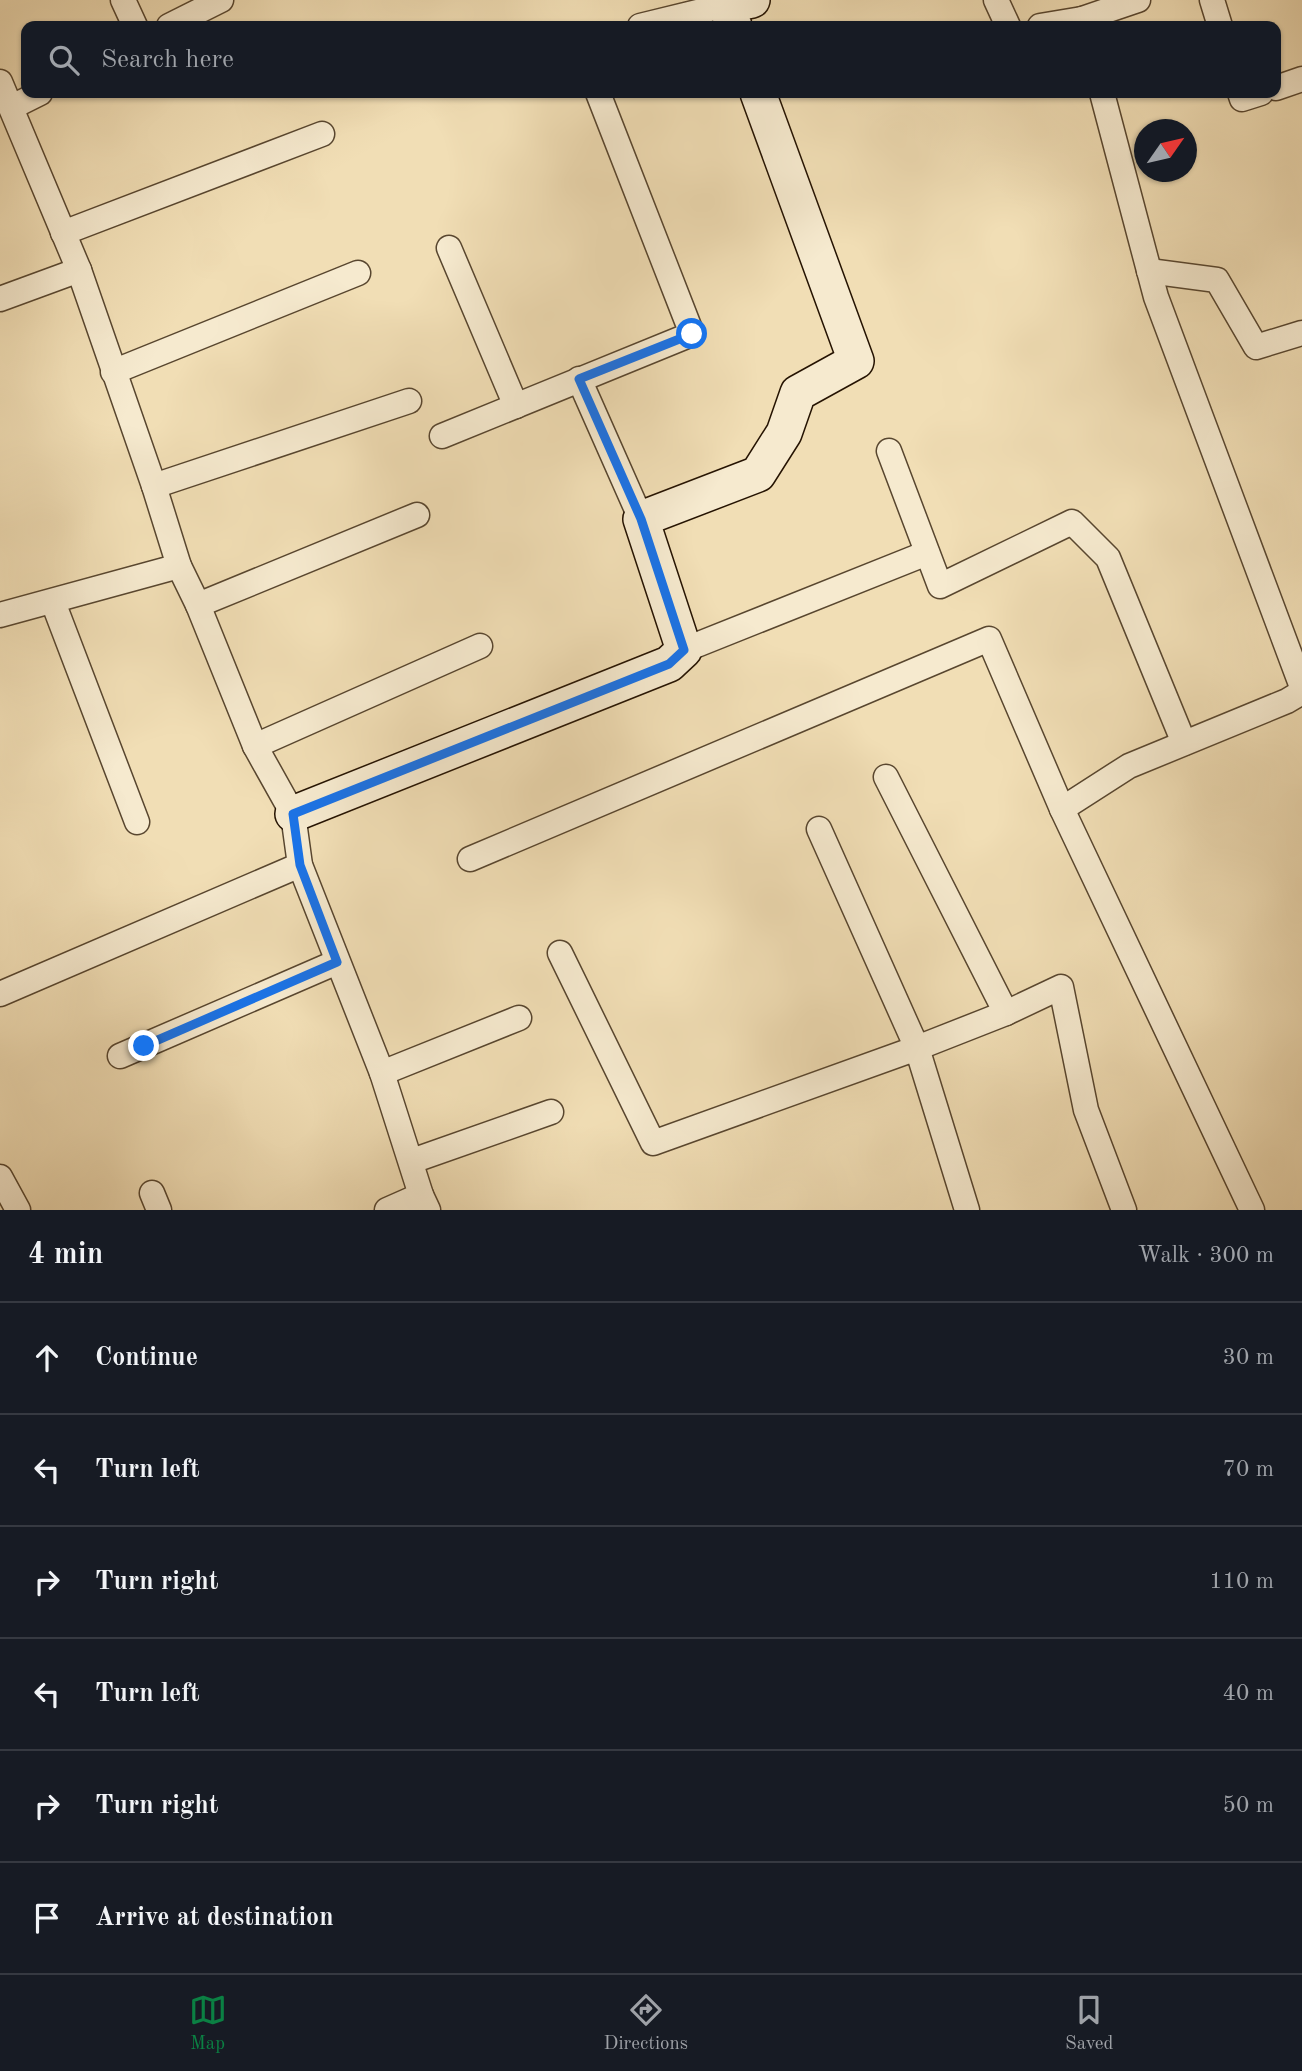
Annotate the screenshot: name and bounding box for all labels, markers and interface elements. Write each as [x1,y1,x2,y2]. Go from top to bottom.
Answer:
search box [21,21,1281,98]
icon: search [45,41,83,79]
text: Search here [101,47,234,73]
north arrow [1134,119,1197,182]
route start [676,318,707,349]
route end [128,1030,159,1061]
text: 4 min [28,1240,103,1270]
text: Walk · 300 m [1138,1244,1274,1267]
icon: ahead [28,1339,66,1377]
text: Continue [95,1345,198,1371]
text: 30 m [1223,1346,1274,1369]
icon: left [28,1451,66,1489]
text: Turn left [95,1457,200,1483]
text: 70 m [1223,1458,1274,1481]
icon: right [28,1563,66,1601]
text: Turn right [95,1569,218,1595]
text: 110 m [1209,1570,1274,1593]
icon: left [28,1675,66,1713]
text: Turn left [95,1681,200,1707]
text: 40 m [1223,1682,1274,1705]
icon: right [28,1787,66,1825]
text: Turn right [95,1793,218,1819]
text: 50 m [1223,1794,1274,1817]
icon: arrive [28,1899,66,1937]
text: Arrive at destination [95,1905,334,1931]
tab: Map [189,1991,227,2056]
tab: Directions [604,1991,688,2056]
tab: Saved [1065,1991,1113,2056]

